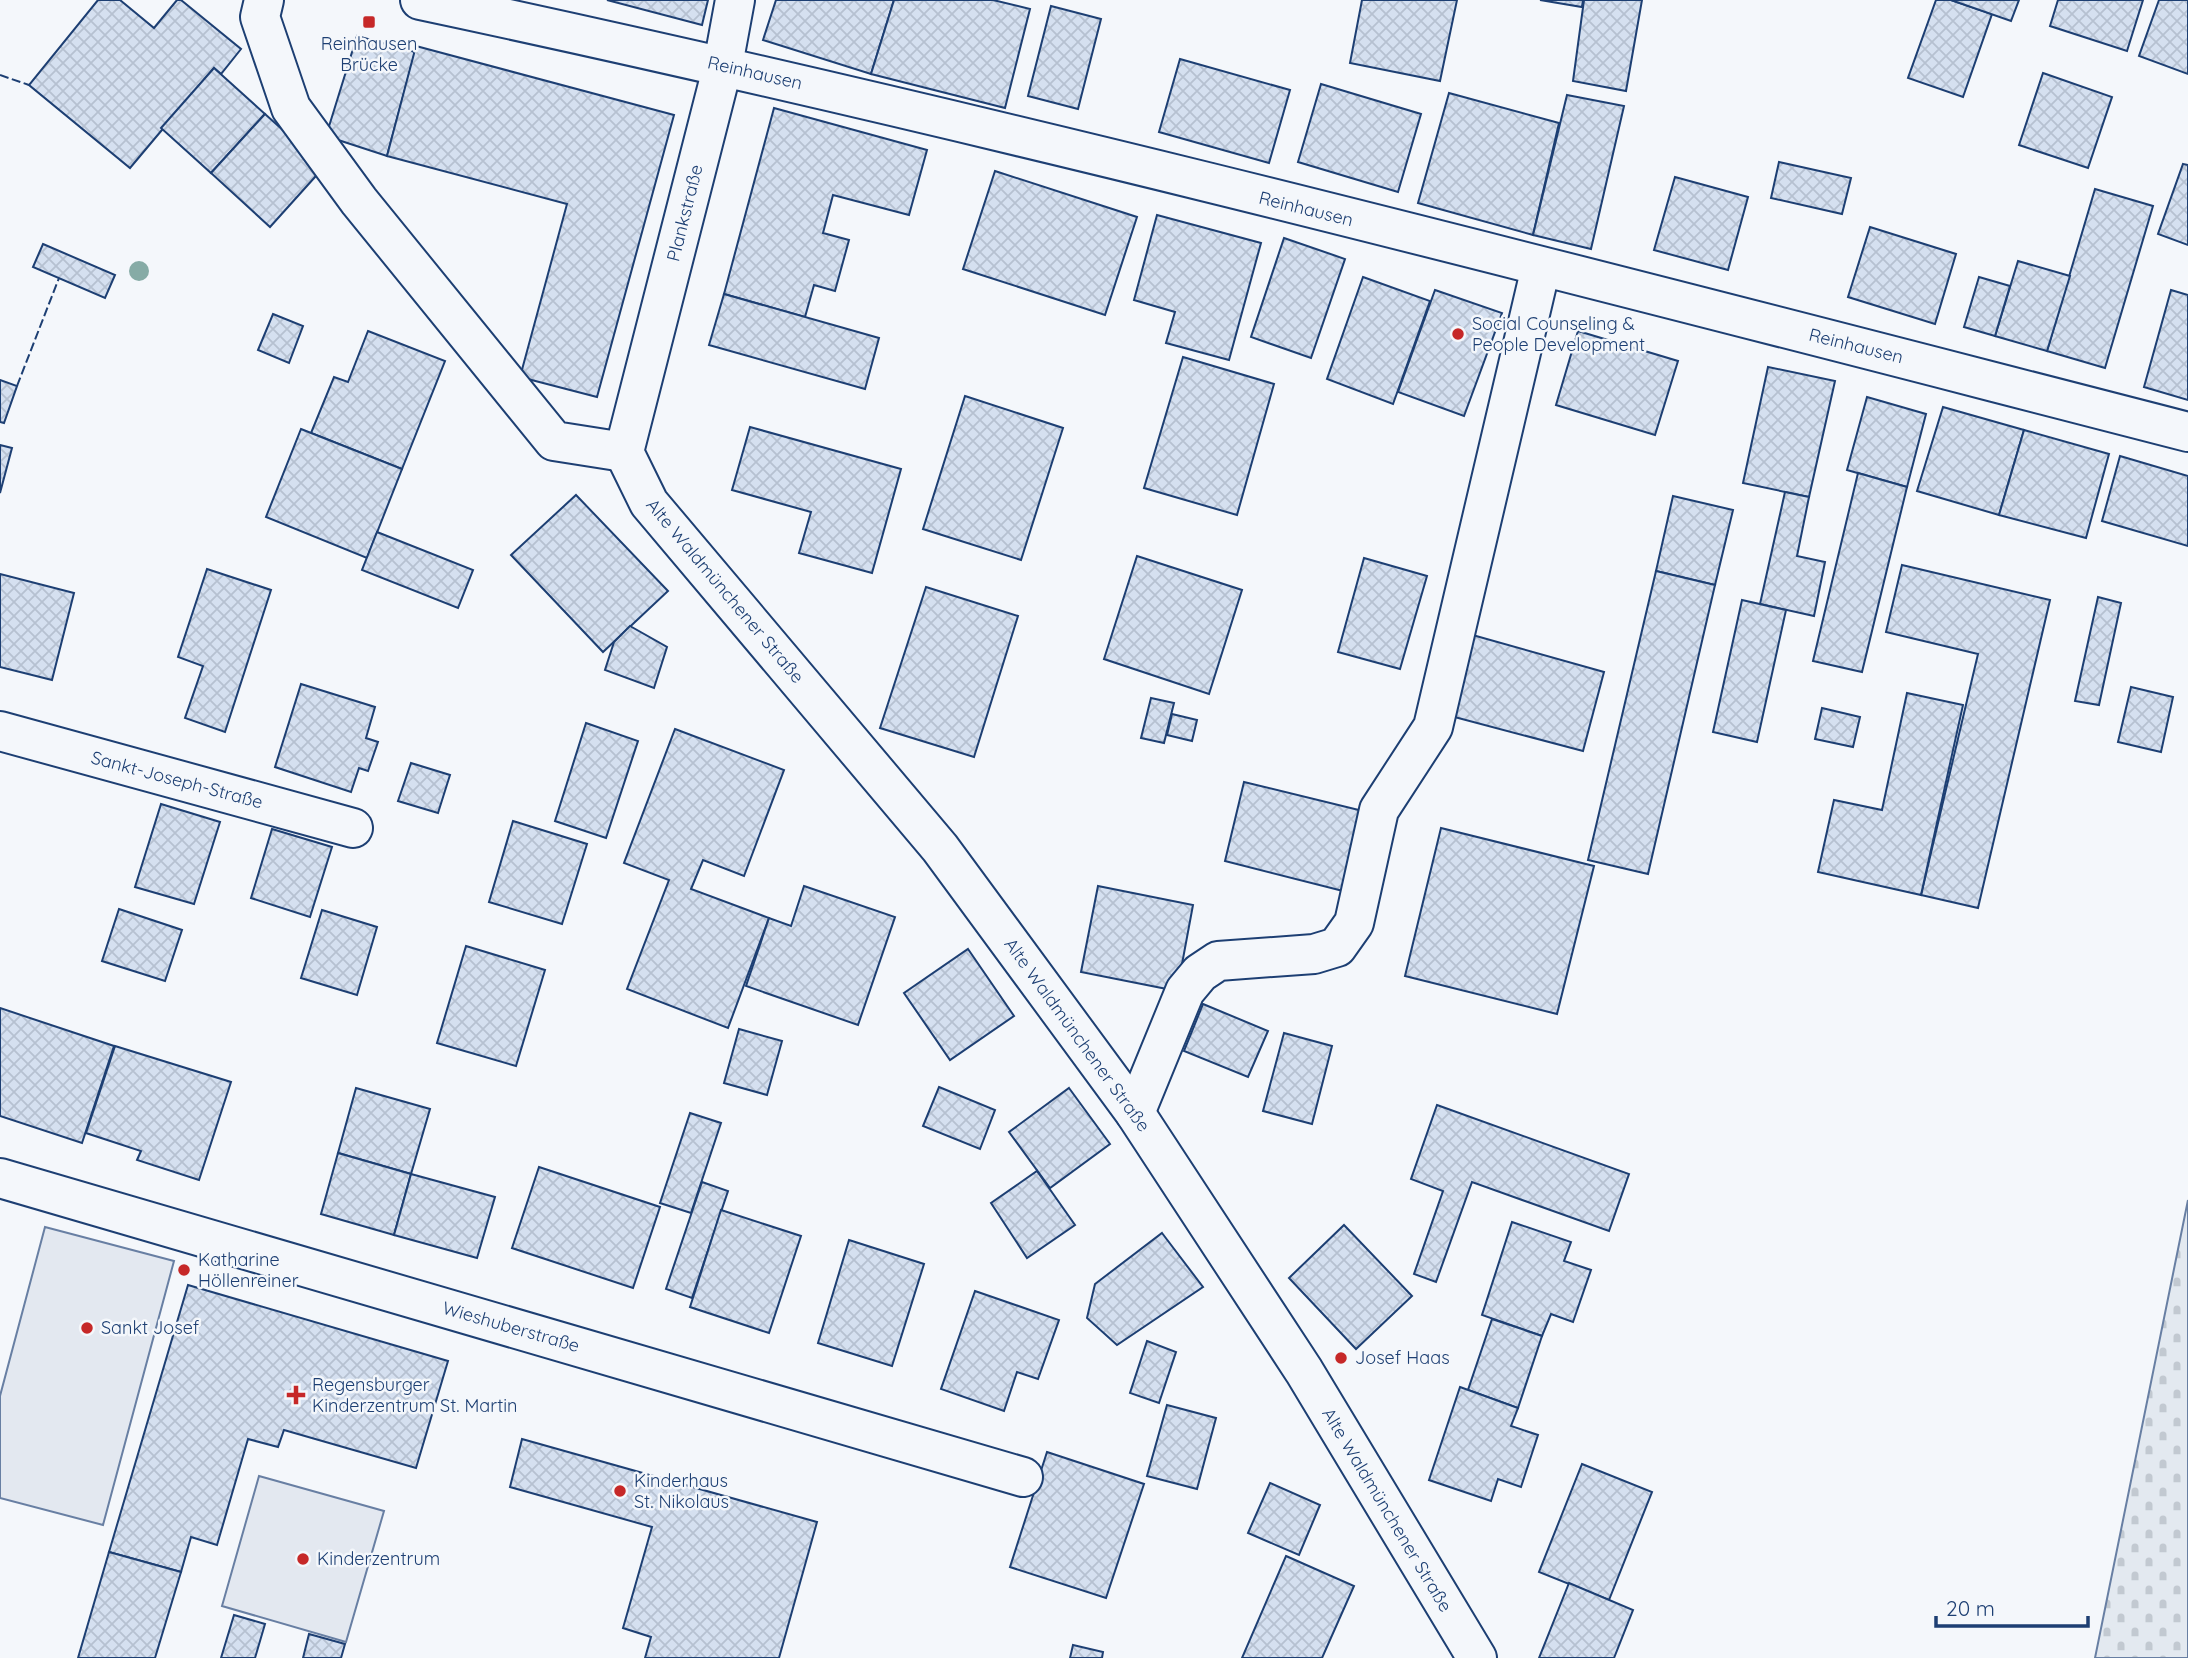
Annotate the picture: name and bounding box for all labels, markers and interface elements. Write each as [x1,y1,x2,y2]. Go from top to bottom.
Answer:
marker: Reinhausen Brücke [361,14,377,30]
place label: Reinhausen Brücke [321,32,417,76]
street label: Reinhausen [705,50,805,95]
street label: Plankstraße [661,162,708,264]
street label: Reinhausen [1256,186,1356,231]
place label: Social Counseling & People Development [1472,312,1645,356]
street label: Reinhausen [1806,323,1906,368]
marker: Social Counseling & People Development [1450,326,1466,342]
street label: Alte Waldmünchener Straße [641,494,809,688]
street label: Sankt-Joseph-Straße [89,745,266,814]
street label: Alte Waldmünchener Straße [999,933,1155,1136]
place label: Katharine Höllenreiner [198,1248,299,1292]
marker: Katharine Höllenreiner [176,1262,192,1278]
street label: Wieshuberstraße [440,1296,582,1357]
place label: Sankt Josef [101,1316,200,1339]
marker: Sankt Josef [79,1320,95,1336]
place label: Josef Haas [1355,1346,1450,1369]
marker: Josef Haas [1333,1350,1349,1366]
place label: Regensburger Kinderzentrum St. Martin [312,1373,518,1417]
marker: Regensburger Kinderzentrum St. Martin [286,1385,306,1405]
street label: Alte Waldmünchener Straße [1317,1404,1458,1616]
place label: Kinderhaus St. Nikolaus [634,1469,729,1513]
marker: Kinderhaus St. Nikolaus [612,1483,628,1499]
place label: Kinderzentrum [317,1547,440,1570]
marker: Kinderzentrum [295,1551,311,1567]
scale bar [1936,1584,2088,1628]
text: 20 m [1946,1595,1995,1621]

